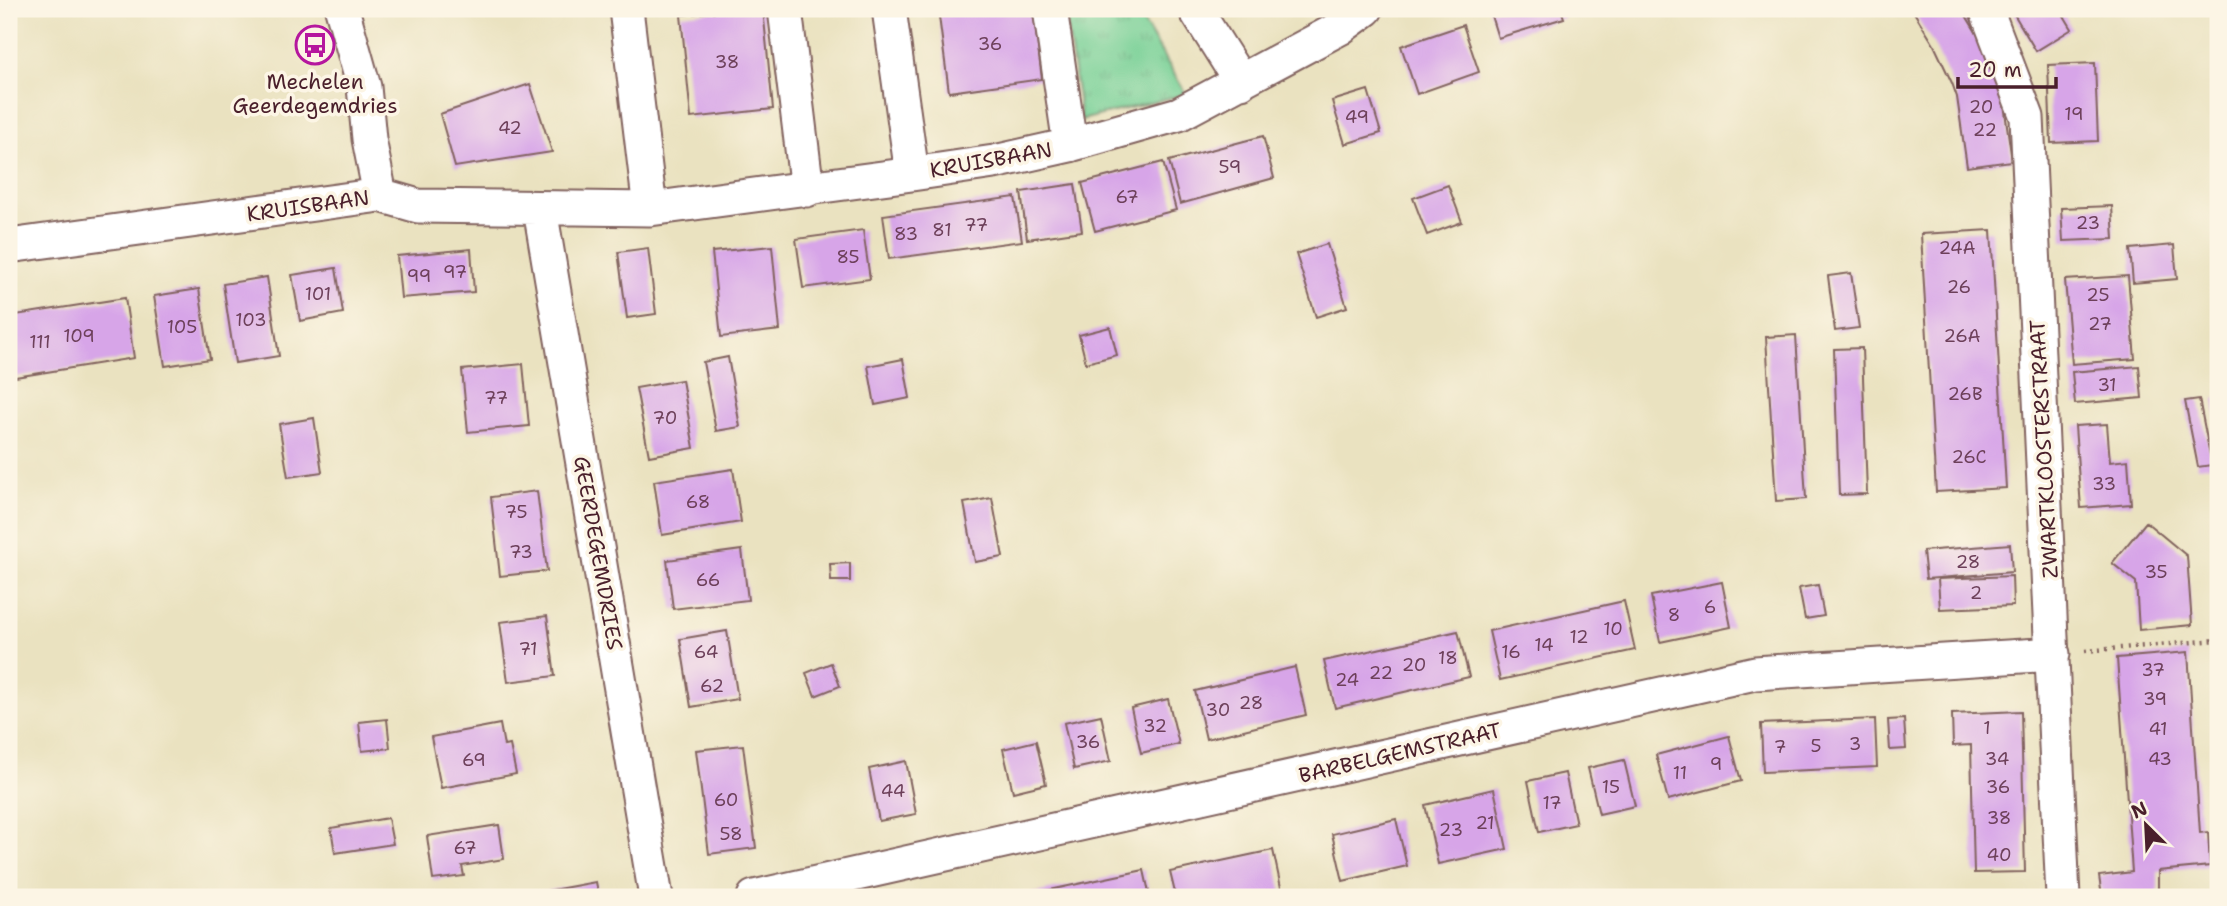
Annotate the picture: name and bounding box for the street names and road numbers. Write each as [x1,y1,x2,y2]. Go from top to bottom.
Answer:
street label: KRUISBAAN [928,135,1054,185]
street label: KRUISBAAN [245,184,371,228]
street label: ZWARTKLOOSTERSTRAAT [2023,319,2065,579]
street label: GEERDEGEMDRIES [567,454,629,652]
street label: BARBELGEMSTRAAT [1296,716,1504,790]

